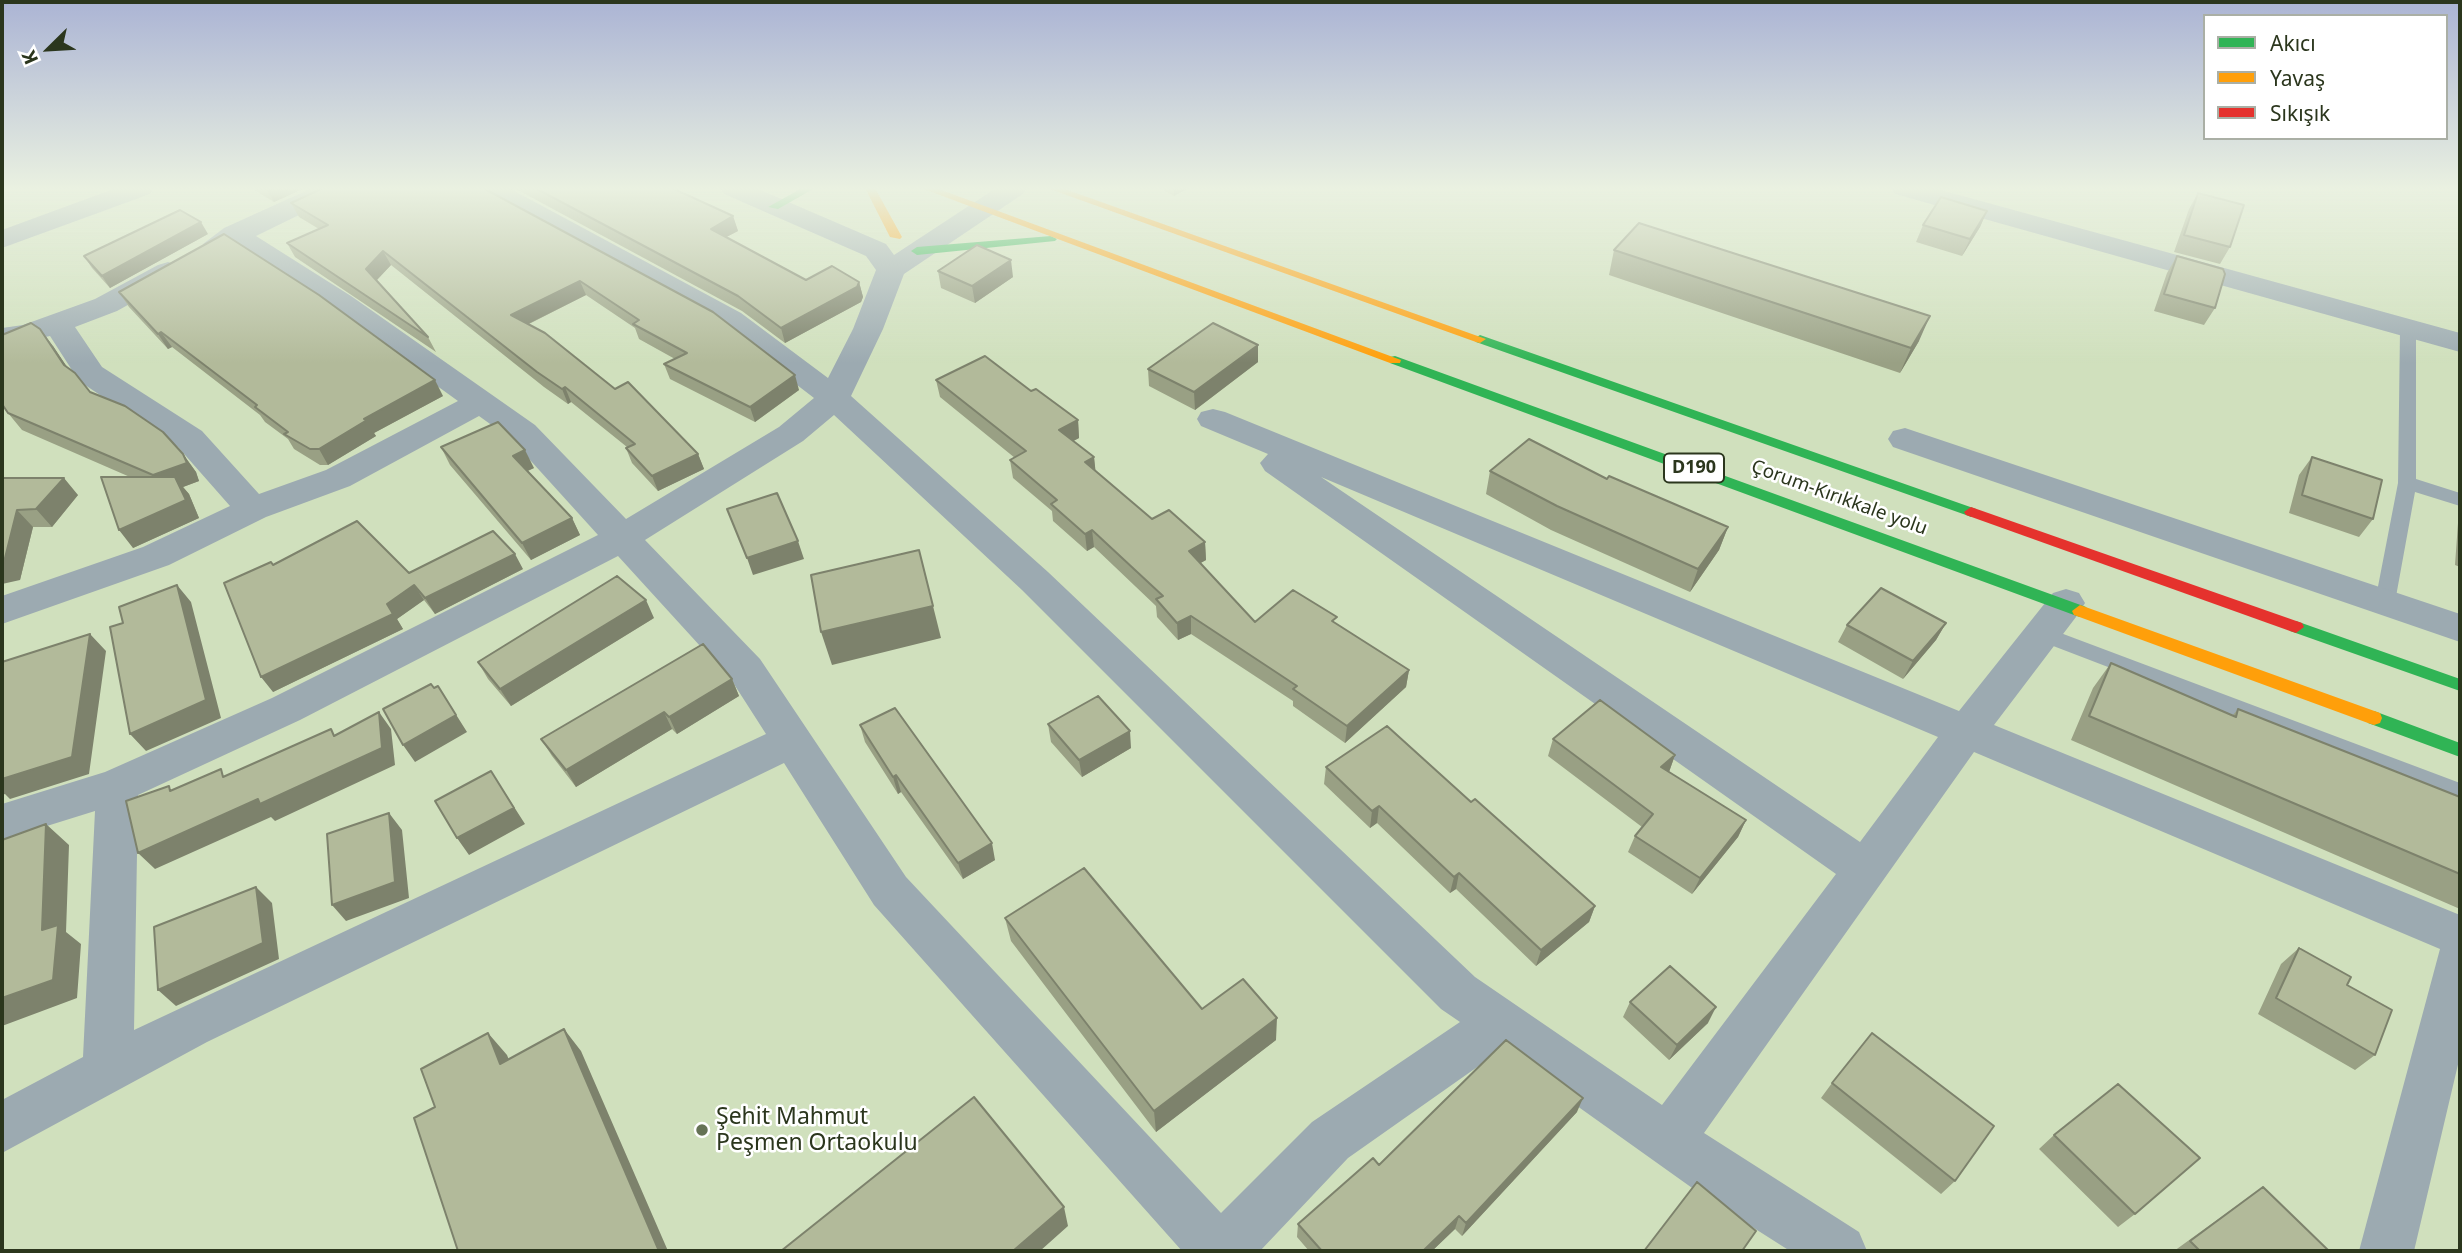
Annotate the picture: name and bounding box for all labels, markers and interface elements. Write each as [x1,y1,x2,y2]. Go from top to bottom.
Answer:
north arrow [14,14,84,84]
legend [2203,14,2448,140]
text: Akıcı [2270,29,2316,57]
text: K [15,46,44,69]
text: Yavaş [2270,64,2325,92]
text: Sıkışık [2270,99,2330,127]
road number: D190 [1664,454,1724,482]
street label: Çorum-Kırıkkale yolu [1748,456,1930,540]
place label: Şehit Mahmut Peşmen Ortaokulu [716,1103,918,1157]
marker: Şehit Mahmut Peşmen Ortaokulu [694,1122,710,1138]

